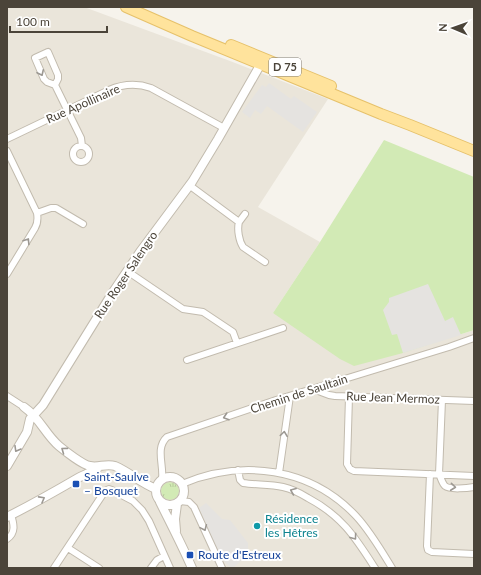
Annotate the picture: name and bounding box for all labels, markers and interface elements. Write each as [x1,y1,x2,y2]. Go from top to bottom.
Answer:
scale bar [10,8,107,34]
north arrow [433,8,473,48]
text: 100 m [16,14,50,29]
text: N [436,23,449,32]
road number: D 75 [269,58,301,76]
one-way arrow [36,68,44,76]
street label: Rue Apollinaire [44,81,122,126]
street label: Rue Roger Salengro [91,228,161,321]
one-way arrow [23,238,30,245]
street label: Chemin de Saultain [248,371,349,416]
street label: Rue Jean Mermoz [346,388,441,407]
one-way arrow [223,412,230,421]
one-way arrow [279,431,288,437]
one-way arrow [14,445,22,452]
one-way arrow [62,447,69,454]
place label: Saint-Saulve – Bosquet [84,469,149,498]
marker: Saint-Saulve – Bosquet [71,479,81,489]
one-way arrow [450,482,456,491]
one-way arrow [290,487,297,495]
one-way arrow [37,496,45,503]
place label: Résidence les Hêtres [265,511,318,540]
marker: Résidence les Hêtres [252,521,262,531]
one-way arrow [199,523,207,531]
one-way arrow [349,532,356,539]
place label: Route d'Estreux [198,547,281,562]
marker: Route d'Estreux [185,550,195,560]

